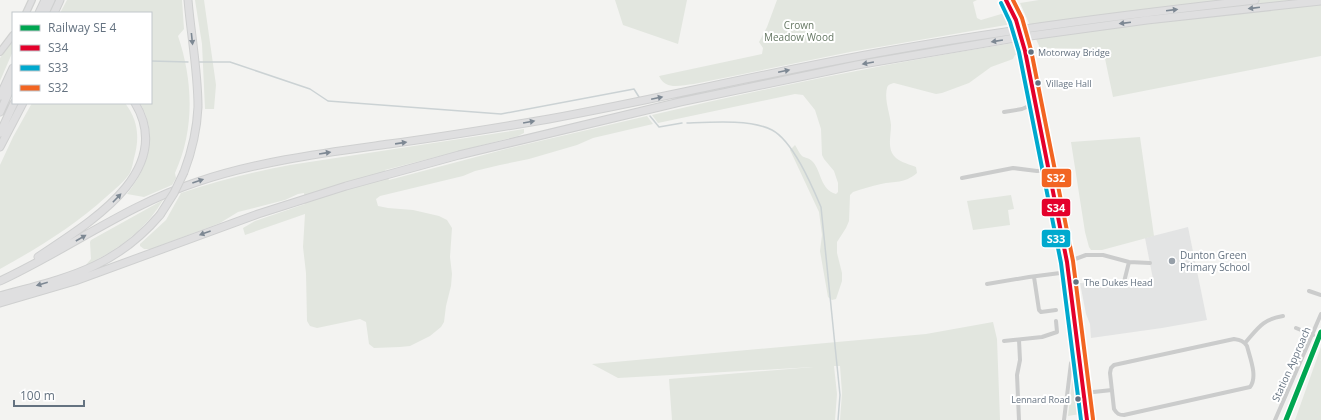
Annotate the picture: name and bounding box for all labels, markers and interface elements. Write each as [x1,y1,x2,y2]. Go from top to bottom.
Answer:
one-way arrow [1248,5,1260,11]
one-way arrow [1165,7,1178,13]
legend [12,12,152,104]
park label: Crown Meadow Wood [764,18,834,44]
text: Railway SE 4 [48,19,117,36]
one-way arrow [1119,20,1131,26]
one-way arrow [189,33,195,45]
one-way arrow [990,38,1003,44]
text: S34 [48,39,68,56]
place label: Motorway Bridge [1038,46,1110,59]
marker: Motorway Bridge [1026,47,1036,57]
text: S33 [48,59,68,76]
one-way arrow [862,60,874,66]
one-way arrow [778,68,790,74]
place label: Village Hall [1046,77,1092,90]
marker: Village Hall [1033,78,1043,88]
text: S32 [48,79,68,96]
one-way arrow [651,94,663,100]
one-way arrow [523,119,535,125]
one-way arrow [395,140,407,146]
one-way arrow [319,150,331,156]
line badge: S32 [1041,168,1072,188]
text: S32 [1047,170,1065,185]
one-way arrow [192,178,204,184]
one-way arrow [112,193,122,203]
line badge: S34 [1041,198,1071,217]
text: S34 [1047,200,1066,215]
line badge: S33 [1041,229,1071,248]
one-way arrow [199,230,211,236]
text: S33 [1047,231,1065,246]
one-way arrow [75,234,87,241]
place label: Dunton Green Primary School [1180,248,1250,274]
marker: Dunton Green Primary School [1167,256,1177,266]
place label: The Dukes Head [1084,276,1153,289]
marker: The Dukes Head [1071,277,1081,287]
one-way arrow [36,281,48,287]
street label: Station Approach [1268,324,1314,404]
scale bar [14,382,84,408]
text: 100 m [20,387,55,404]
place label: Lennard Road [1011,393,1070,406]
marker: Lennard Road [1073,394,1083,404]

